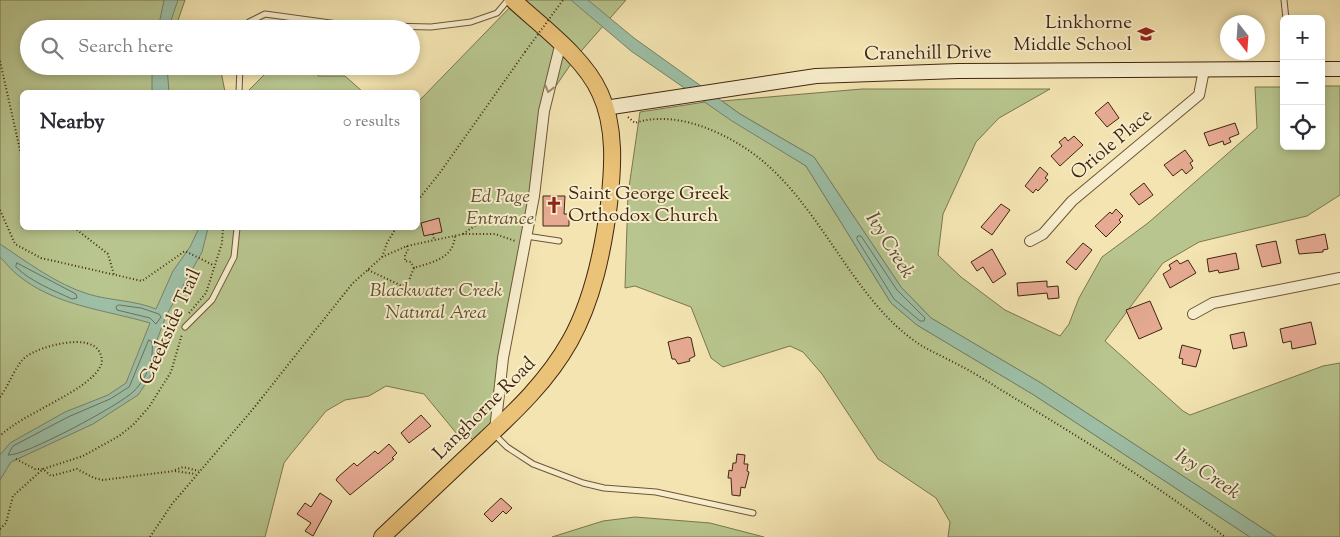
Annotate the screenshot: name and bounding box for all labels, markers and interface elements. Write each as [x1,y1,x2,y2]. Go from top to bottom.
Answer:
place label: Linkhorne Middle School [1013,10,1132,59]
north arrow [1220,15,1265,60]
map controls [1280,15,1325,150]
button: + [1280,15,1325,60]
search box [20,20,420,75]
school or university icon: Linkhorne Middle School [1136,24,1156,44]
icon: search [38,34,66,62]
text: Search here [78,34,173,61]
street label: Cranehill Drive [864,39,992,69]
button: − [1280,60,1325,105]
one-way arrow [544,85,555,94]
street label: Oriole Place [1065,103,1159,187]
button: locate [1280,105,1325,150]
text: Nearby [40,108,105,138]
text: 0 results [343,111,400,134]
place label: Saint George Greek Orthodox Church [568,181,730,230]
park label: Ed Page Entrance [466,184,534,233]
church icon: Saint George Greek Orthodox Church [544,195,564,215]
water label: Ivy Creek [857,207,921,285]
street label: Creekside Trail [133,265,209,389]
park label: Blackwater Creek Natural Area [370,278,503,327]
street label: Langhorne Road [427,351,543,467]
water label: Ivy Creek [1169,442,1245,508]

